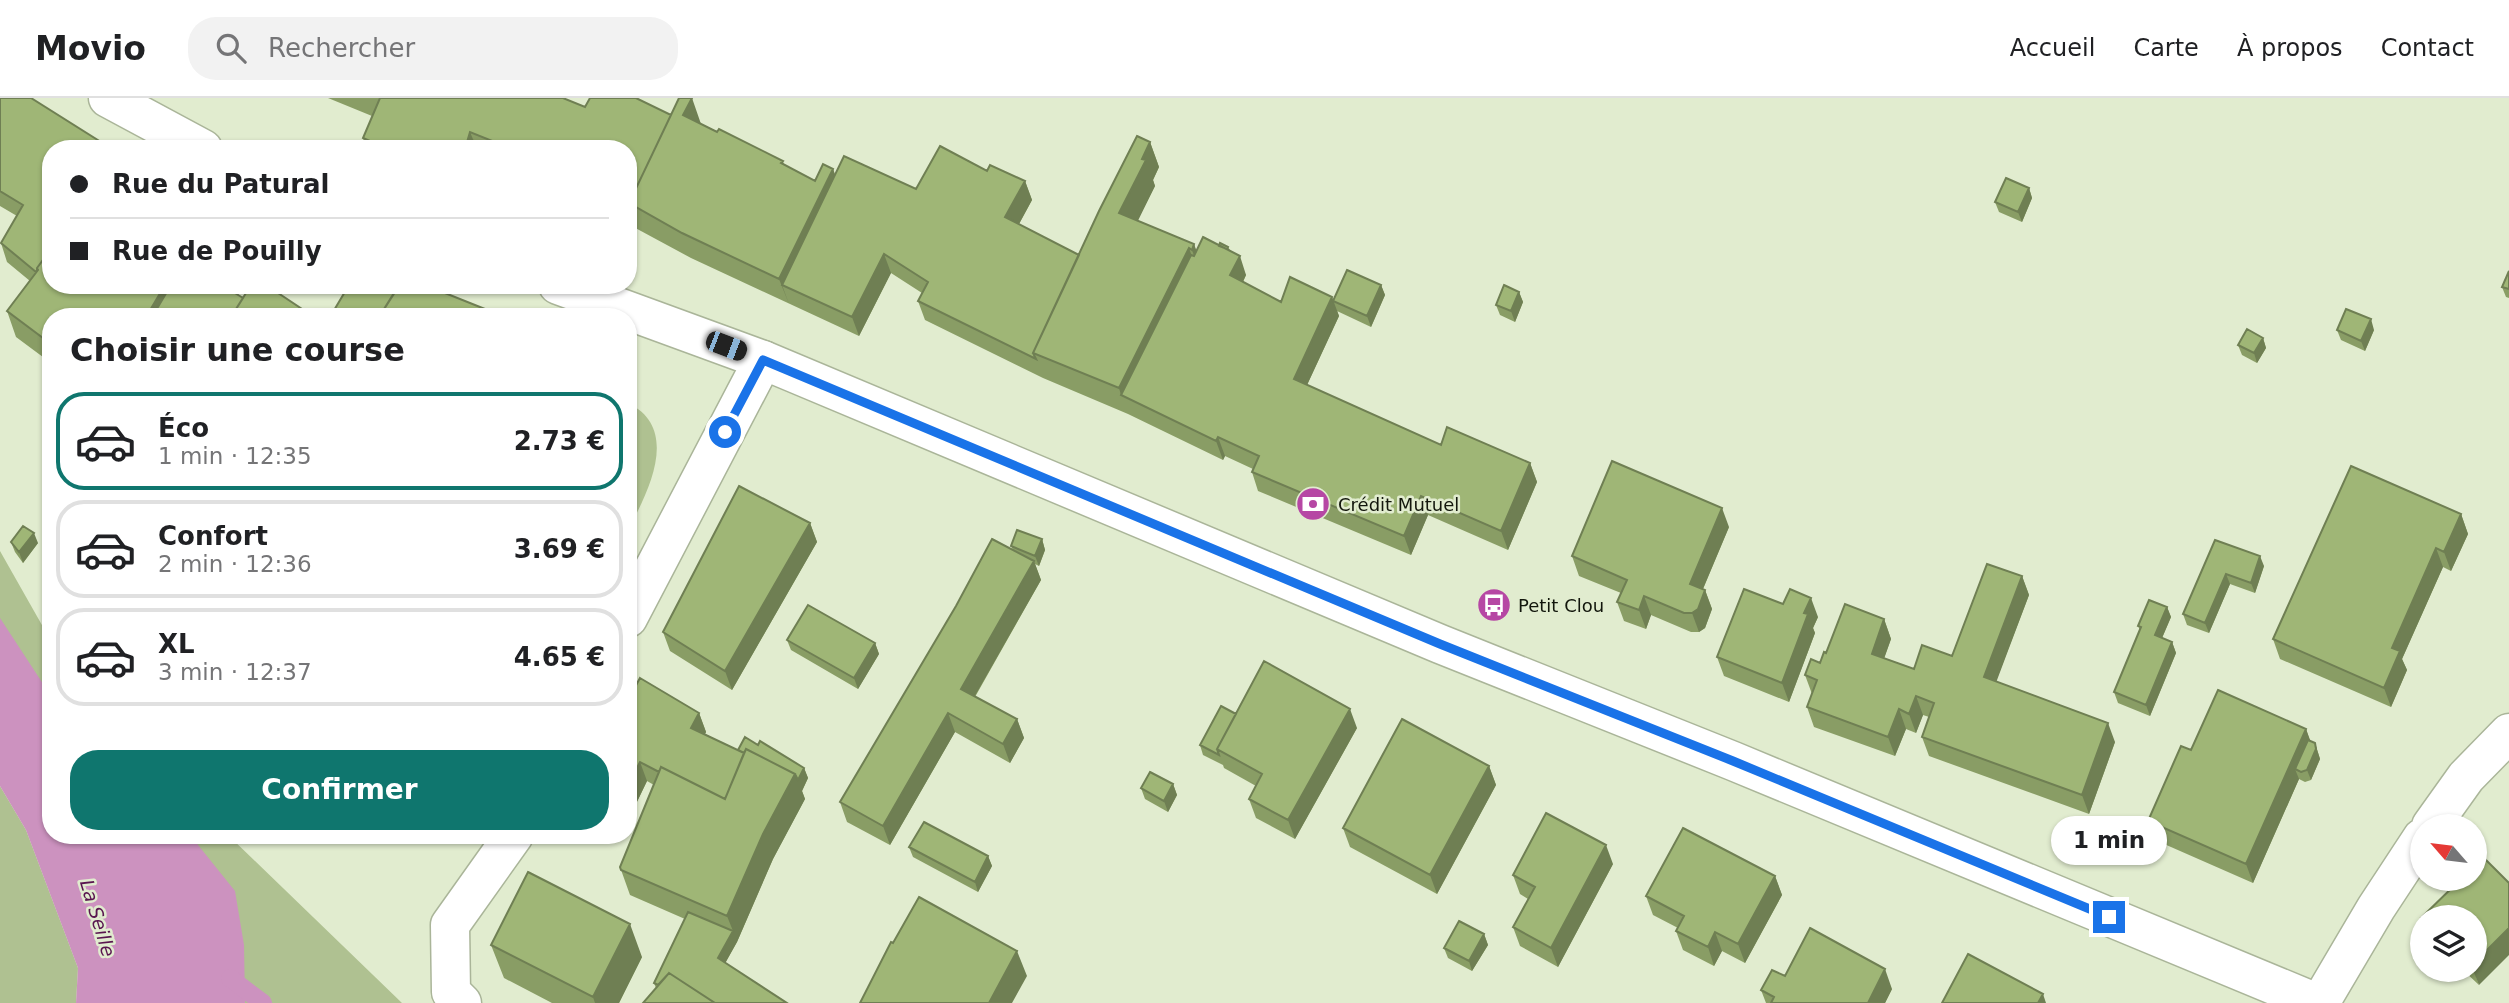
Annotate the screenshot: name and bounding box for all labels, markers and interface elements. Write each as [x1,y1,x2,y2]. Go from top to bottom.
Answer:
search box [188,17,678,80]
text: Movio [35,29,146,68]
icon: search [212,29,250,67]
text: Rechercher [268,33,415,63]
text: Accueil [2010,34,2095,62]
text: Carte [2133,34,2199,62]
text: À propos [2237,34,2343,62]
text: Contact [2381,34,2474,62]
text: Rue du Patural [112,169,330,199]
text: Rue de Pouilly [112,236,322,266]
car [703,329,750,363]
text: Choisir une course [70,331,405,369]
icon: car [74,410,137,473]
text: Éco [158,413,209,443]
route start [709,416,741,448]
text: 2.73 € [514,426,605,456]
text: 1 min · 12:35 [158,443,312,469]
bank icon: Crédit Mutuel [1294,485,1332,523]
place label: Crédit Mutuel [1338,494,1459,515]
icon: car [74,518,137,581]
text: Confort [158,521,268,551]
text: 3.69 € [514,534,605,564]
text: 2 min · 12:36 [158,551,312,577]
bus stop icon: Petit Clou [1475,586,1513,624]
place label: Petit Clou [1518,595,1604,616]
icon: car [74,626,137,689]
text: XL [158,629,195,659]
text: 4.65 € [514,642,605,672]
text: 3 min · 12:37 [158,659,312,685]
button: Confirmer [70,750,609,830]
north arrow [2410,814,2487,891]
map controls [2410,814,2487,982]
callout: 1 min [2051,816,2167,864]
text: 1 min [2073,827,2145,853]
water label: La Seille [76,877,120,959]
route end [2093,901,2125,933]
button: layers [2410,905,2487,982]

